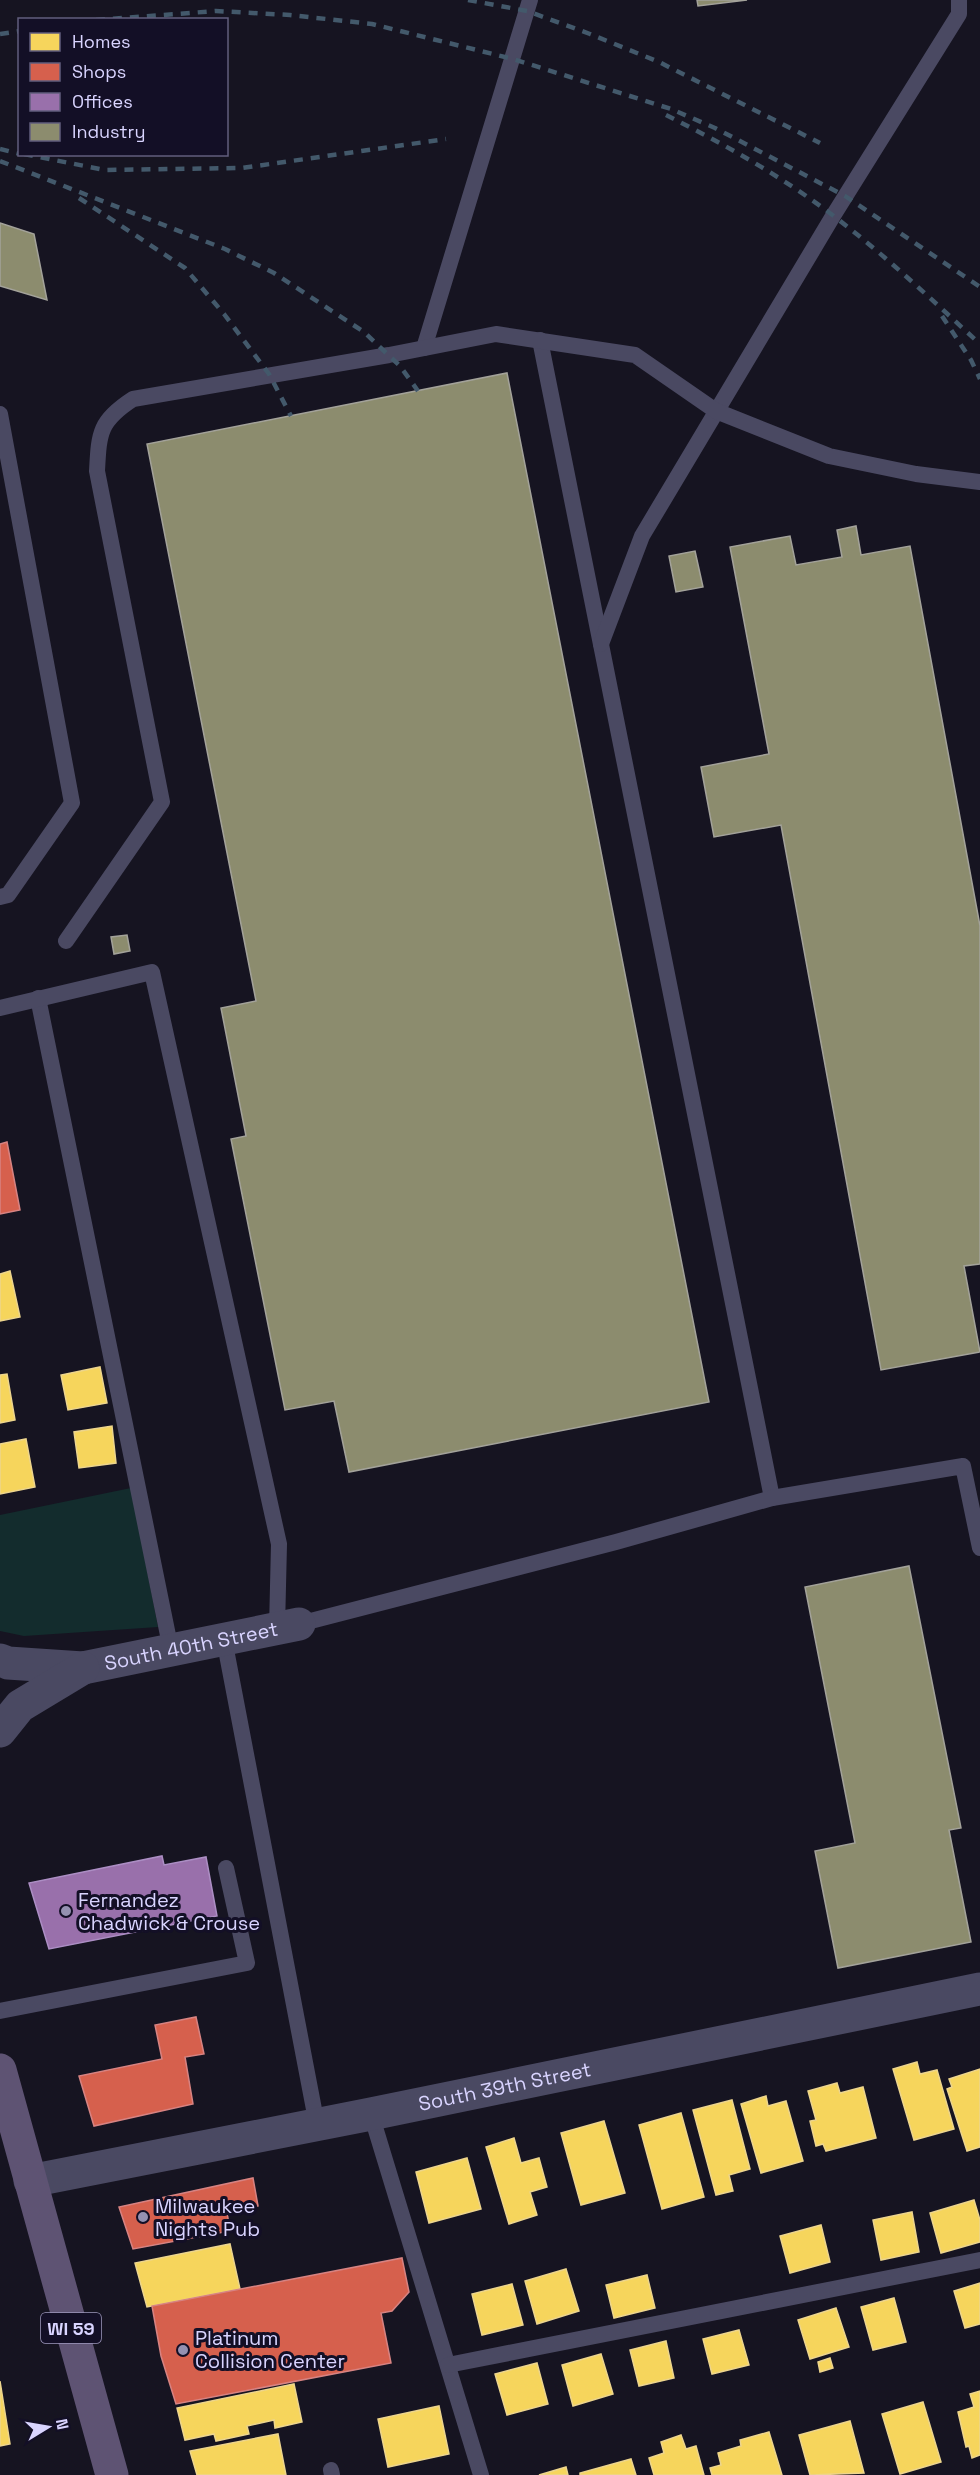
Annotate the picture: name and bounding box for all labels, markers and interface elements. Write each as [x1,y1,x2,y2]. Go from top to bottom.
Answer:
legend [18,18,228,156]
text: Homes [72,30,131,53]
text: Shops [72,60,126,83]
text: Offices [72,90,133,113]
text: Industry [72,120,145,143]
street label: South 40th Street [102,1616,280,1676]
place label: Fernandez Chadwick & Crouse [78,1887,260,1936]
marker: Fernandez Chadwick & Crouse [59,1904,73,1918]
street label: South 39th Street [416,2056,593,2117]
place label: Milwaukee Nights Pub [155,2193,260,2242]
marker: Milwaukee Nights Pub [136,2210,150,2224]
road number: WI 59 [41,2313,101,2343]
place label: Platinum Collision Center [195,2325,345,2374]
marker: Platinum Collision Center [176,2343,190,2357]
north arrow [18,2397,78,2457]
text: N [51,2417,74,2432]

